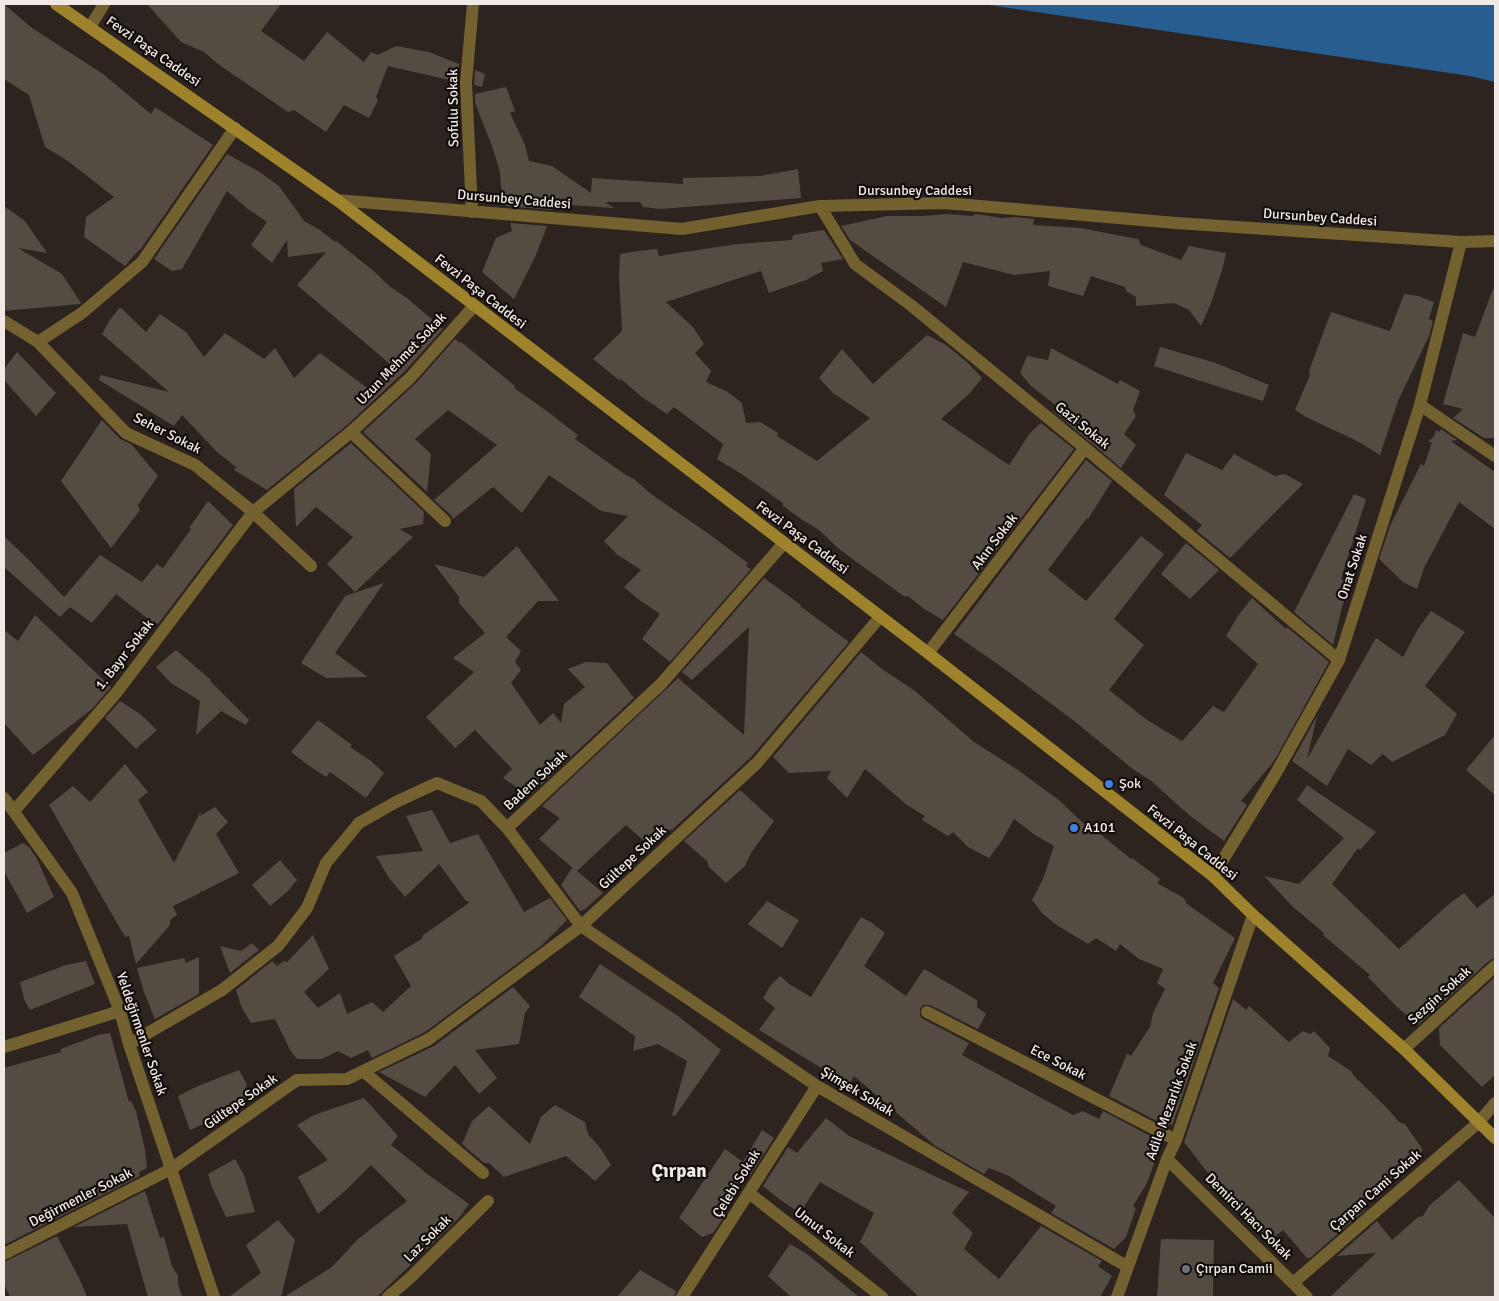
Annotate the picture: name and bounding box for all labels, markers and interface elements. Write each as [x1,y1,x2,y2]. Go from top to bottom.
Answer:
street label: Fevzi Paşa Caddesi [103,13,203,91]
street label: Sofulu Sokak [445,69,463,147]
street label: Dursunbey Caddesi [858,183,972,199]
street label: Dursunbey Caddesi [456,187,572,213]
street label: Dursunbey Caddesi [1262,206,1378,230]
street label: Fevzi Paşa Caddesi [431,251,529,333]
street label: Uzun Mehmet Sokak [354,309,450,409]
street label: Gazi Sokak [1051,399,1113,453]
street label: Seher Sokak [130,410,204,458]
street label: Fevzi Paşa Caddesi [752,498,852,578]
street label: Akın Sokak [968,511,1022,573]
street label: Onat Sokak [1335,532,1371,602]
street label: 1. Bayır Sokak [92,616,158,694]
street label: Badem Sokak [501,747,571,815]
place label: Şok [1119,776,1141,792]
marker: Şok [1103,778,1115,790]
street label: Fevzi Paşa Caddesi [1143,801,1241,885]
place label: A101 [1084,820,1115,836]
marker: A101 [1068,822,1080,834]
street label: Gültepe Sokak [596,823,670,893]
street label: Sezgin Sokak [1405,963,1475,1029]
street label: Yeldeğirmenler Sokak [112,970,170,1098]
street label: Adile Mezarlık Sokak [1143,1040,1201,1162]
street label: Ece Sokak [1027,1042,1089,1084]
street label: Şimşek Sokak [817,1064,897,1120]
street label: Gültepe Sokak [201,1070,281,1134]
street label: Çelebi Sokak [710,1147,764,1221]
street label: Çarpan Cami Sokak [1327,1147,1425,1235]
district label: Çırpan [651,1161,707,1183]
street label: Değirmenler Sokak [27,1165,135,1231]
street label: Demirci Hacı Sokak [1201,1170,1295,1264]
street label: Umut Sokak [790,1204,858,1262]
street label: Laz Sokak [401,1212,455,1266]
place label: Çırpan Camii [1196,1261,1273,1277]
marker: Çırpan Camii [1180,1263,1192,1275]

